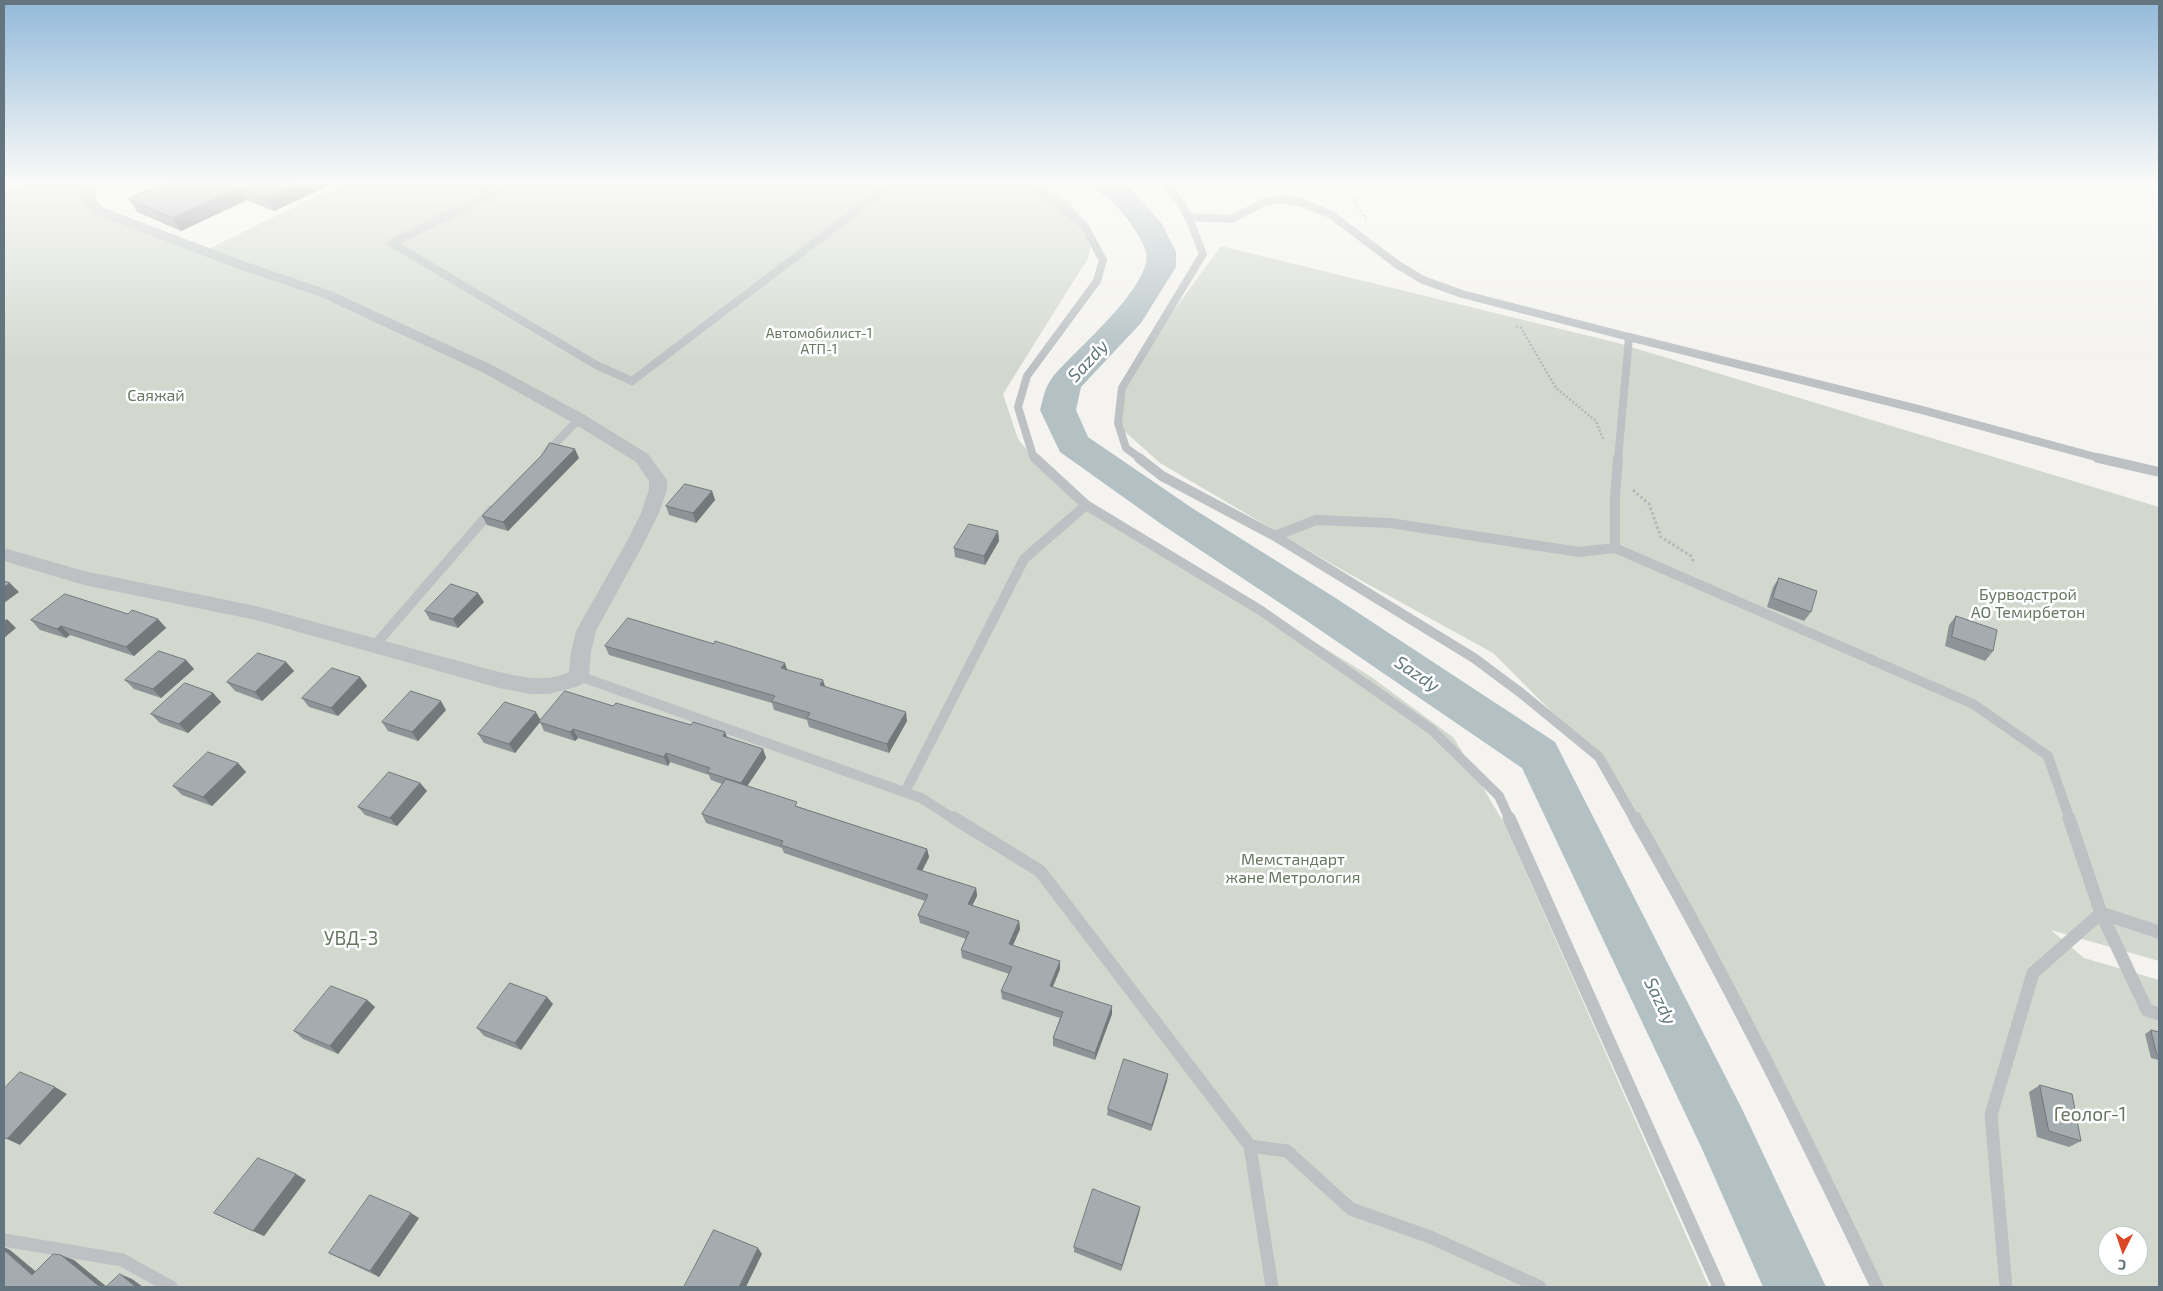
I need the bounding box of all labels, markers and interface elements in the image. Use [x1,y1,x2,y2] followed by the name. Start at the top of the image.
[766,325,872,358] park label: Автомобилист-1 АТП-1
[1063,336,1113,386] water label: Sazdy
[127,386,185,406] park label: Саяжай
[1971,585,2085,623] park label: Бурводстрой АО Темирбетон
[1390,651,1444,697] water label: Sazdy
[1226,850,1360,888] park label: Мемстандарт және Метрология
[324,928,378,950] park label: УВД-3
[1639,974,1681,1028] water label: Sazdy
[2054,1104,2126,1126] park label: Геолог-1
[2098,1226,2148,1276] north arrow
[2117,1257,2127,1274] text: С

